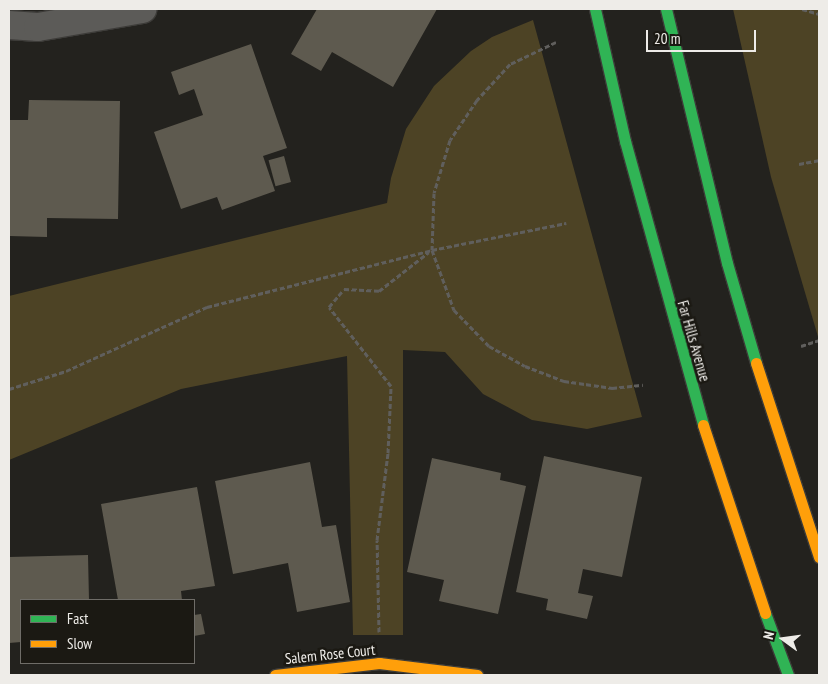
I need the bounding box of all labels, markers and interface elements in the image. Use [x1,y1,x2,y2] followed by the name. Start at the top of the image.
[648,20,758,52] scale bar
[654,29,680,48] text: 20 m
[674,298,714,384] street label: Far Hills Avenue
[20,599,195,664] legend
[67,609,88,628] text: Fast
[758,614,808,664] north arrow
[759,630,778,641] text: N
[67,634,92,653] text: Slow
[284,640,376,668] street label: Salem Rose Court

